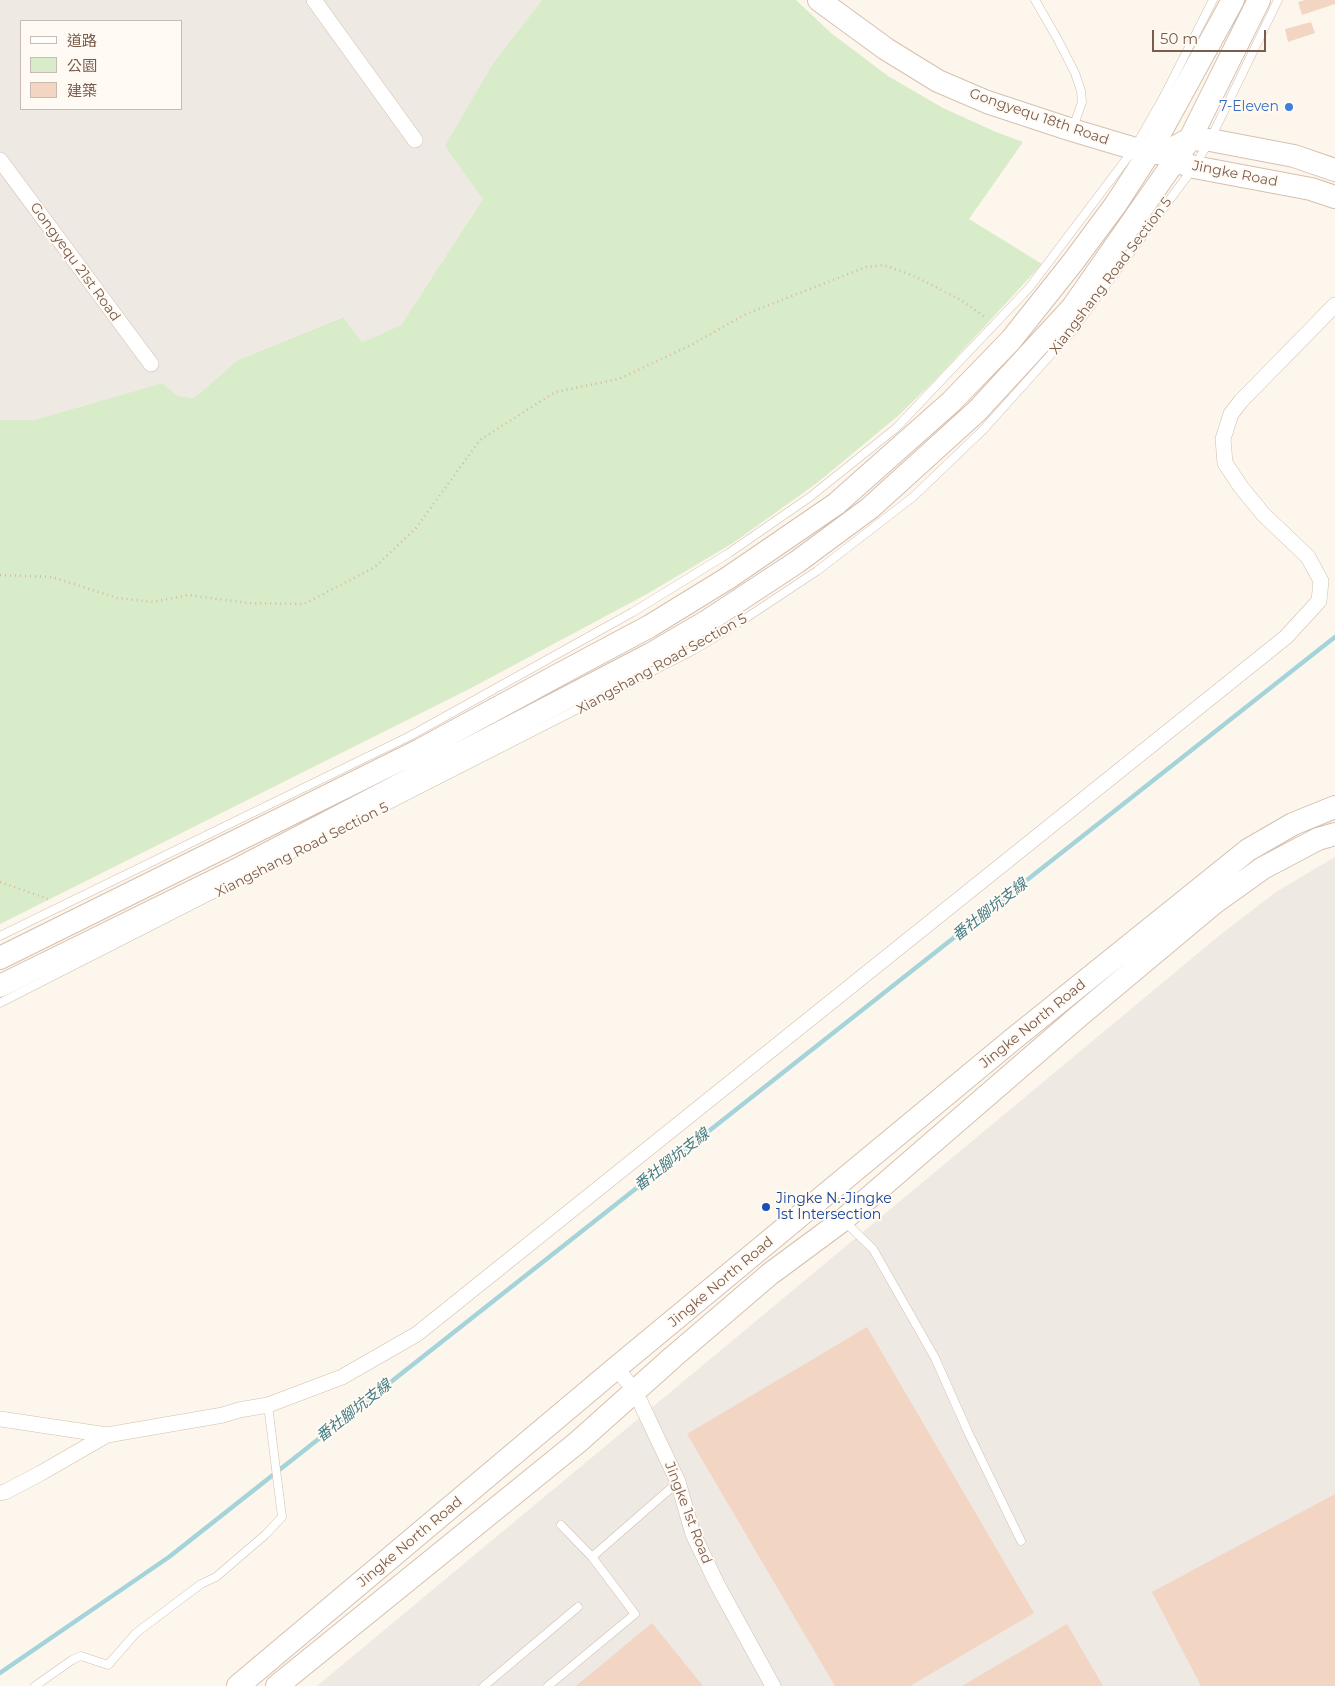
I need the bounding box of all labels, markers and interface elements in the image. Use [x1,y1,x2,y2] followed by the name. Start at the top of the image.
[20,20,182,110] legend
[1155,20,1269,52] scale bar
[1160,29,1198,48] text: 50 m
[67,31,97,50] text: 道路
[67,56,97,75] text: 公園
[67,81,97,100] text: 建築
[967,85,1111,149] street label: Gongyequ 18th Road
[1219,99,1279,115] place label: 7-Eleven
[1283,101,1295,113] marker: 7-Eleven
[1191,157,1279,191] street label: Jingke Road
[1046,194,1176,358] street label: Xiangshang Road Section 5
[26,199,124,325] street label: Gongyequ 21st Road
[574,610,750,718] street label: Xiangshang Road Section 5
[213,799,391,901] street label: Xiangshang Road Section 5
[949,875,1031,945] water label: 番社腳坑支線
[977,976,1089,1072] street label: Jingke North Road
[631,1125,713,1195] water label: 番社腳坑支線
[776,1191,892,1224] place label: Jingke N.-Jingke 1st Intersection
[760,1201,772,1213] marker: Jingke N.-Jingke 1st Intersection
[665,1233,777,1331] street label: Jingke North Road
[313,1376,395,1446] water label: 番社腳坑支線
[661,1460,715,1566] street label: Jingke 1st Road
[354,1493,466,1591] street label: Jingke North Road

